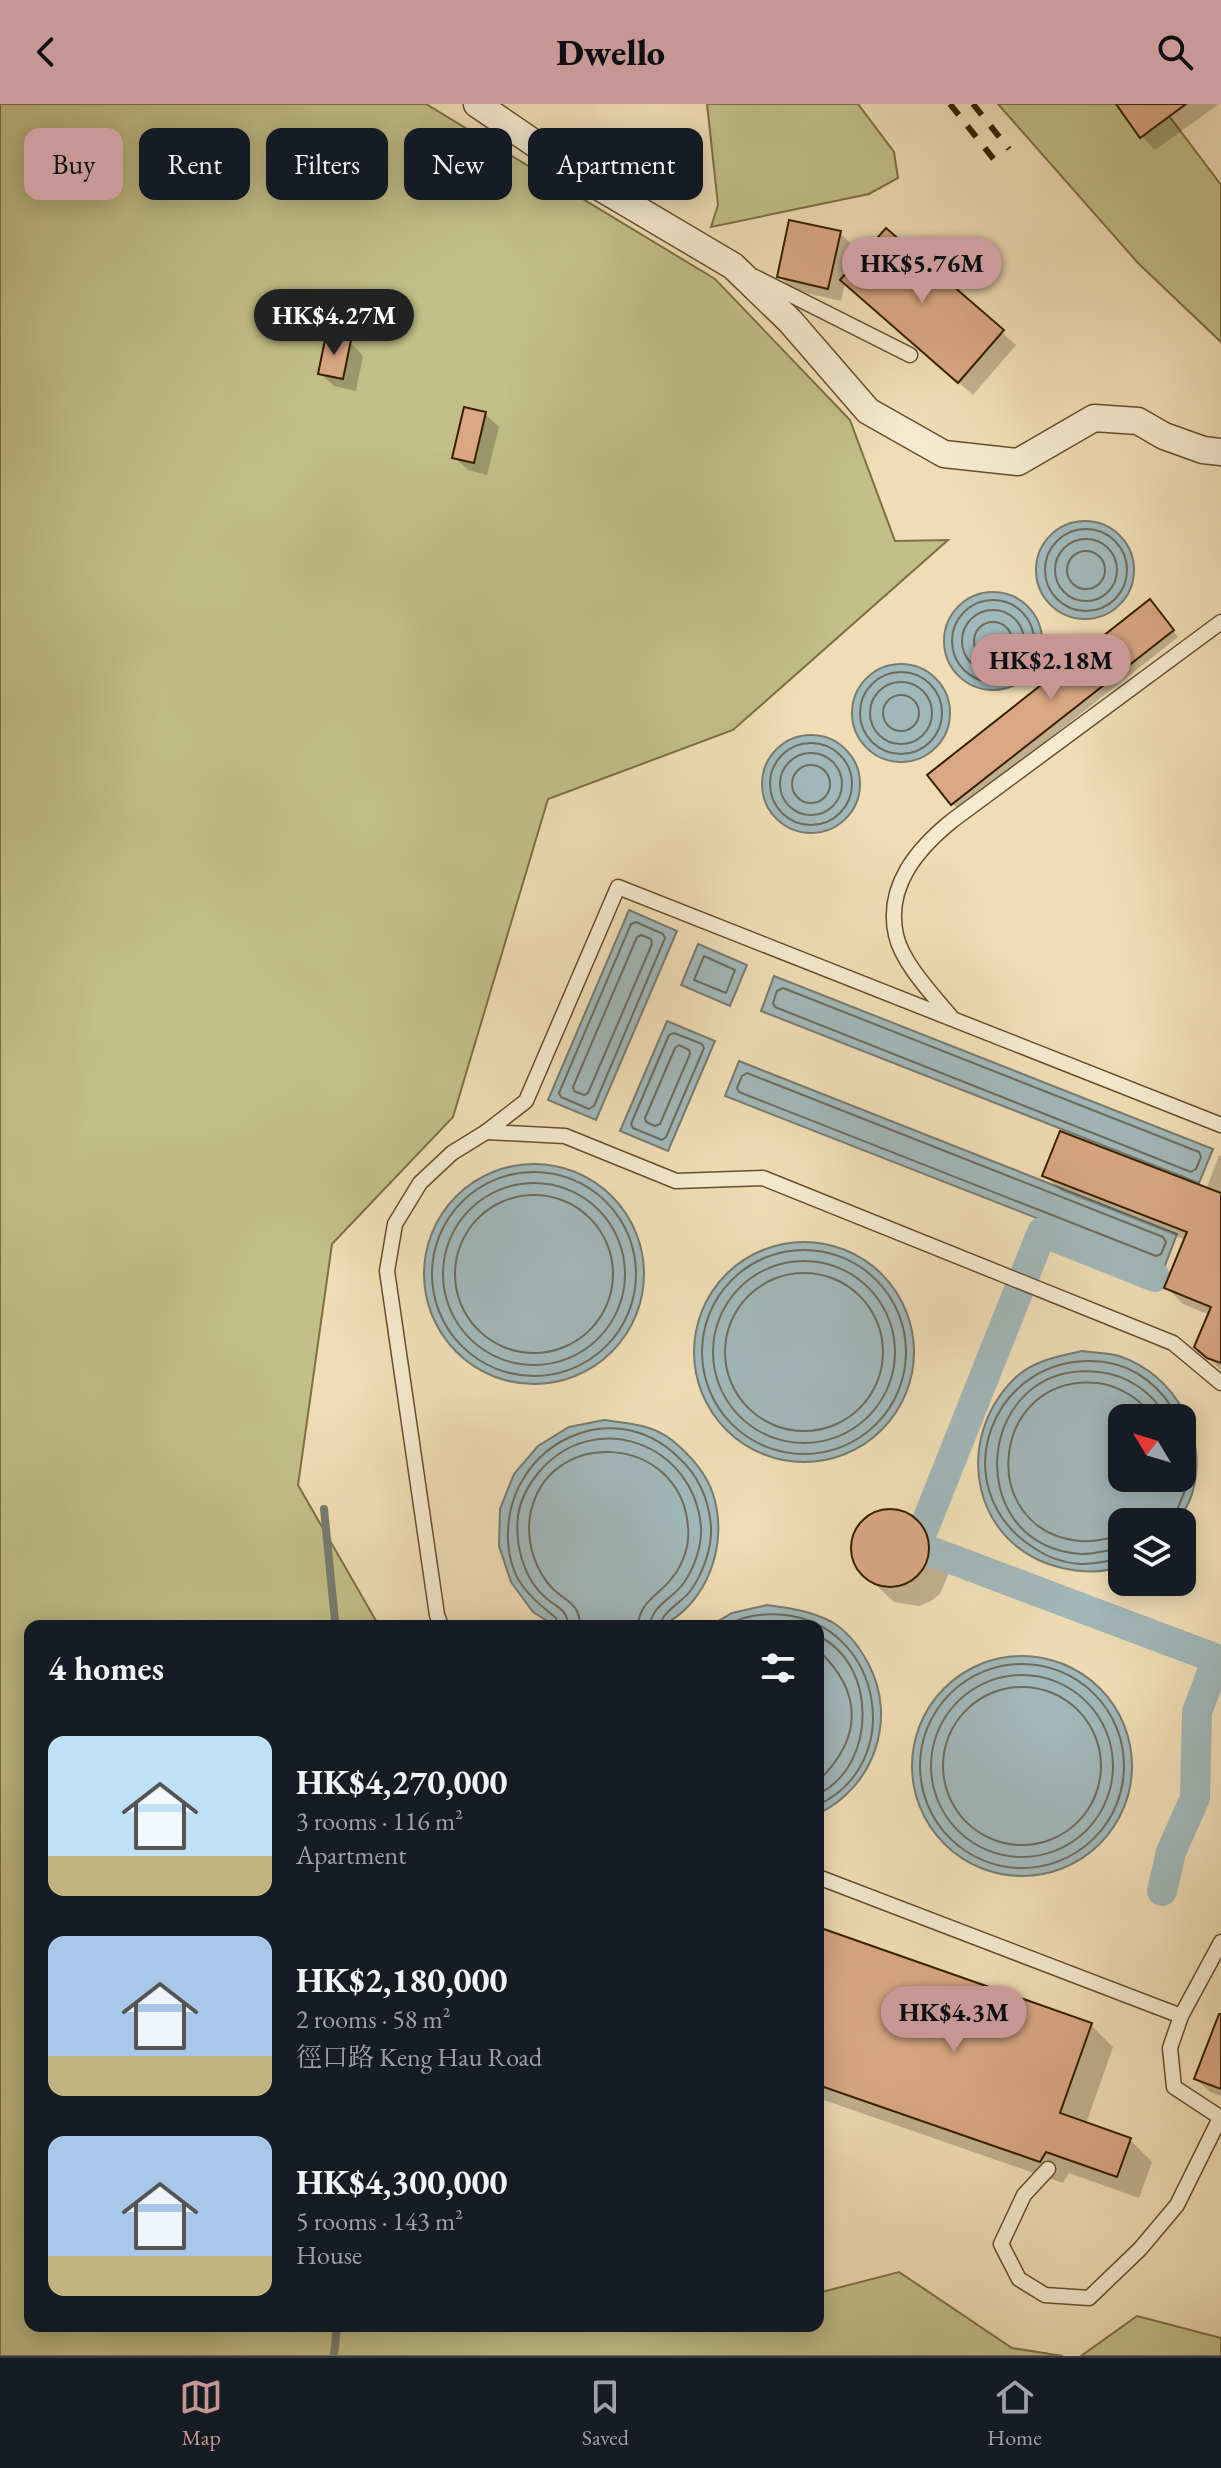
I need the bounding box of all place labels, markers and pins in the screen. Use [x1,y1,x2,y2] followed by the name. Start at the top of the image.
[839,237,1005,305] pin: HK$5.76M
[251,289,417,357] pin: HK$4.27M
[968,634,1134,702] pin: HK$2.18M
[880,1986,1028,2054] pin: HK$4.3M

